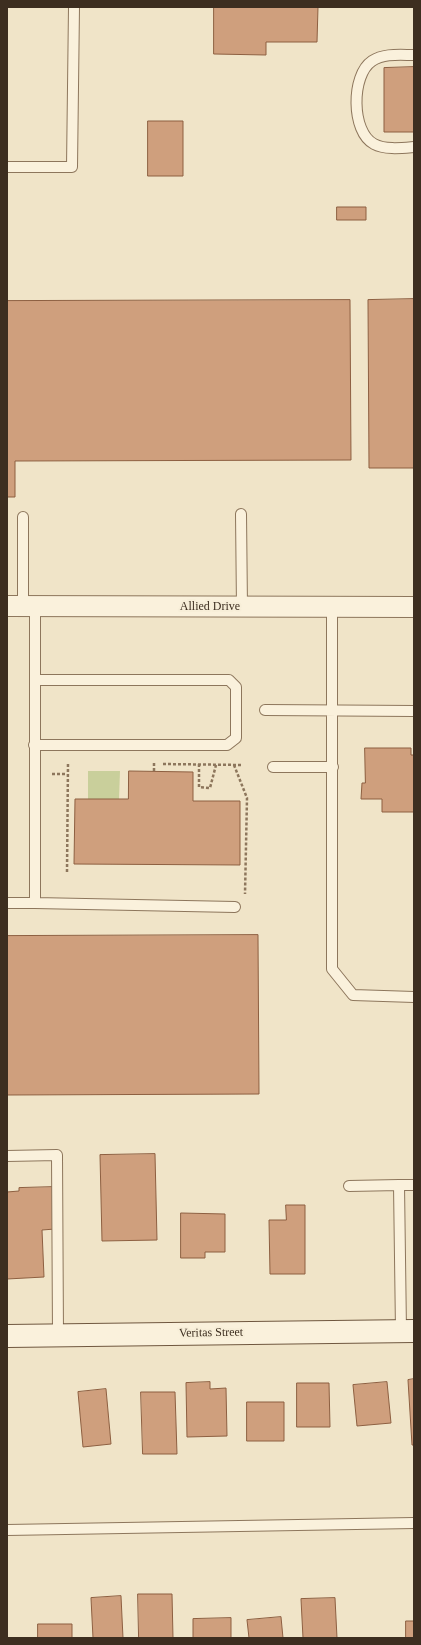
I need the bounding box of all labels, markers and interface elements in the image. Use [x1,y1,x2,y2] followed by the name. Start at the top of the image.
[180,600,240,614] street label: Allied Drive
[179,1325,243,1341] street label: Veritas Street

